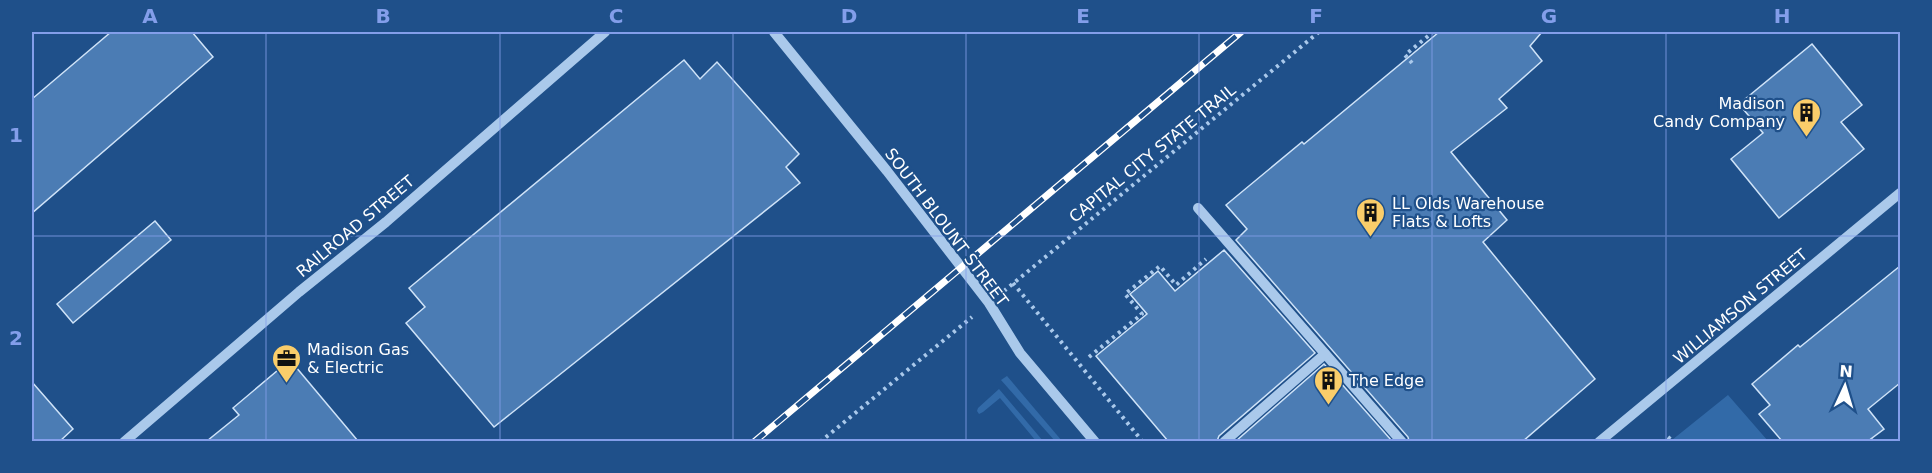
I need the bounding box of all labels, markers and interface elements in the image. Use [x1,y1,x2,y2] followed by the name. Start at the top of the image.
[142,4,158,28] text: A
[375,4,391,28] text: B
[609,4,623,28] text: C
[841,4,857,28] text: D
[1076,4,1090,28] text: E
[1309,4,1323,28] text: F
[1541,4,1557,28] text: G
[1774,4,1790,28] text: H
[1065,80,1239,226] street label: CAPITAL CITY STATE TRAIL
[1653,94,1785,131] place label: Madison Candy Company
[1790,96,1822,138] building icon: Madison Candy Company
[9,123,23,147] text: 1
[881,145,1012,310] street label: SOUTH BLOUNT STREET
[293,171,418,281] street label: RAILROAD STREET
[1392,194,1544,231] place label: LL Olds Warehouse Flats & Lofts
[1355,196,1387,238] building icon: LL Olds Warehouse Flats & Lofts
[1670,245,1811,368] street label: WILLIAMSON STREET
[9,326,23,350] text: 2
[307,340,409,377] place label: Madison Gas & Electric
[270,342,302,384] office icon: Madison Gas & Electric
[1815,356,1875,416] north arrow
[1839,362,1853,381] text: N
[1312,364,1344,406] building icon: The Edge
[1348,371,1424,390] place label: The Edge

